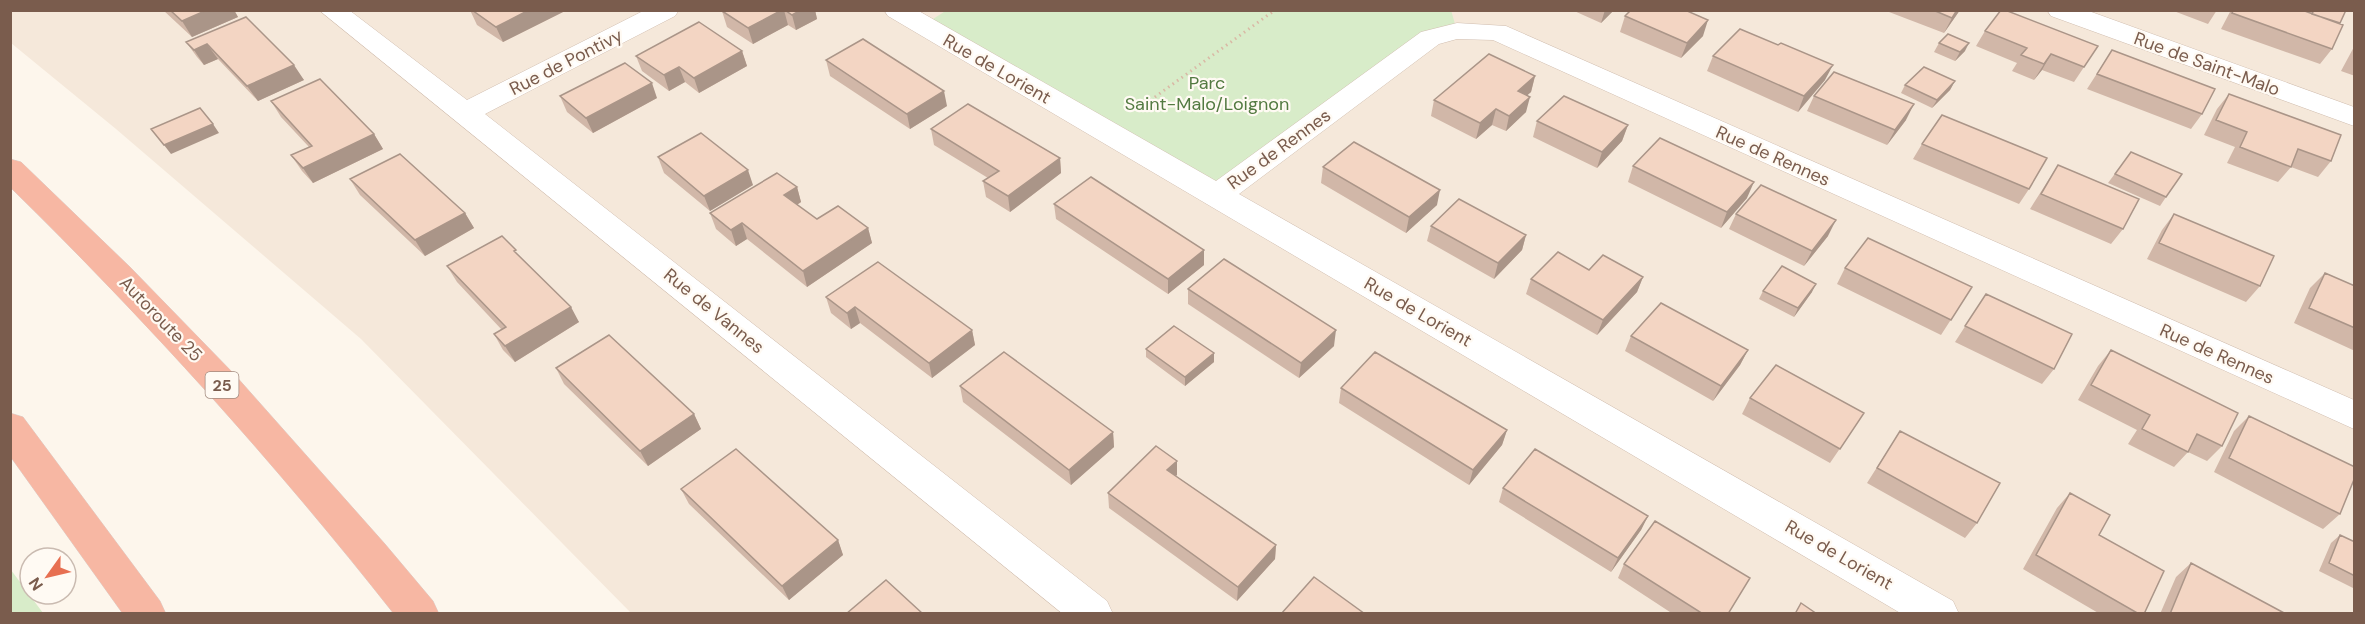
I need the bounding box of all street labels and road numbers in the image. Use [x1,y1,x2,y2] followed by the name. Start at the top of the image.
[505,23,627,101] street label: Rue de Pontivy
[2131,26,2283,102] street label: Rue de Saint-Malo
[939,28,1055,110] street label: Rue de Lorient
[1222,103,1336,195] street label: Rue de Rennes
[1712,120,1834,192] street label: Rue de Rennes
[659,263,769,359] street label: Rue de Vannes
[114,271,208,367] street label: Autoroute 25
[1360,271,1476,353] street label: Rue de Lorient
[2156,318,2278,390] street label: Rue de Rennes
[206,372,238,398] road number: 25
[1781,514,1897,596] street label: Rue de Lorient

